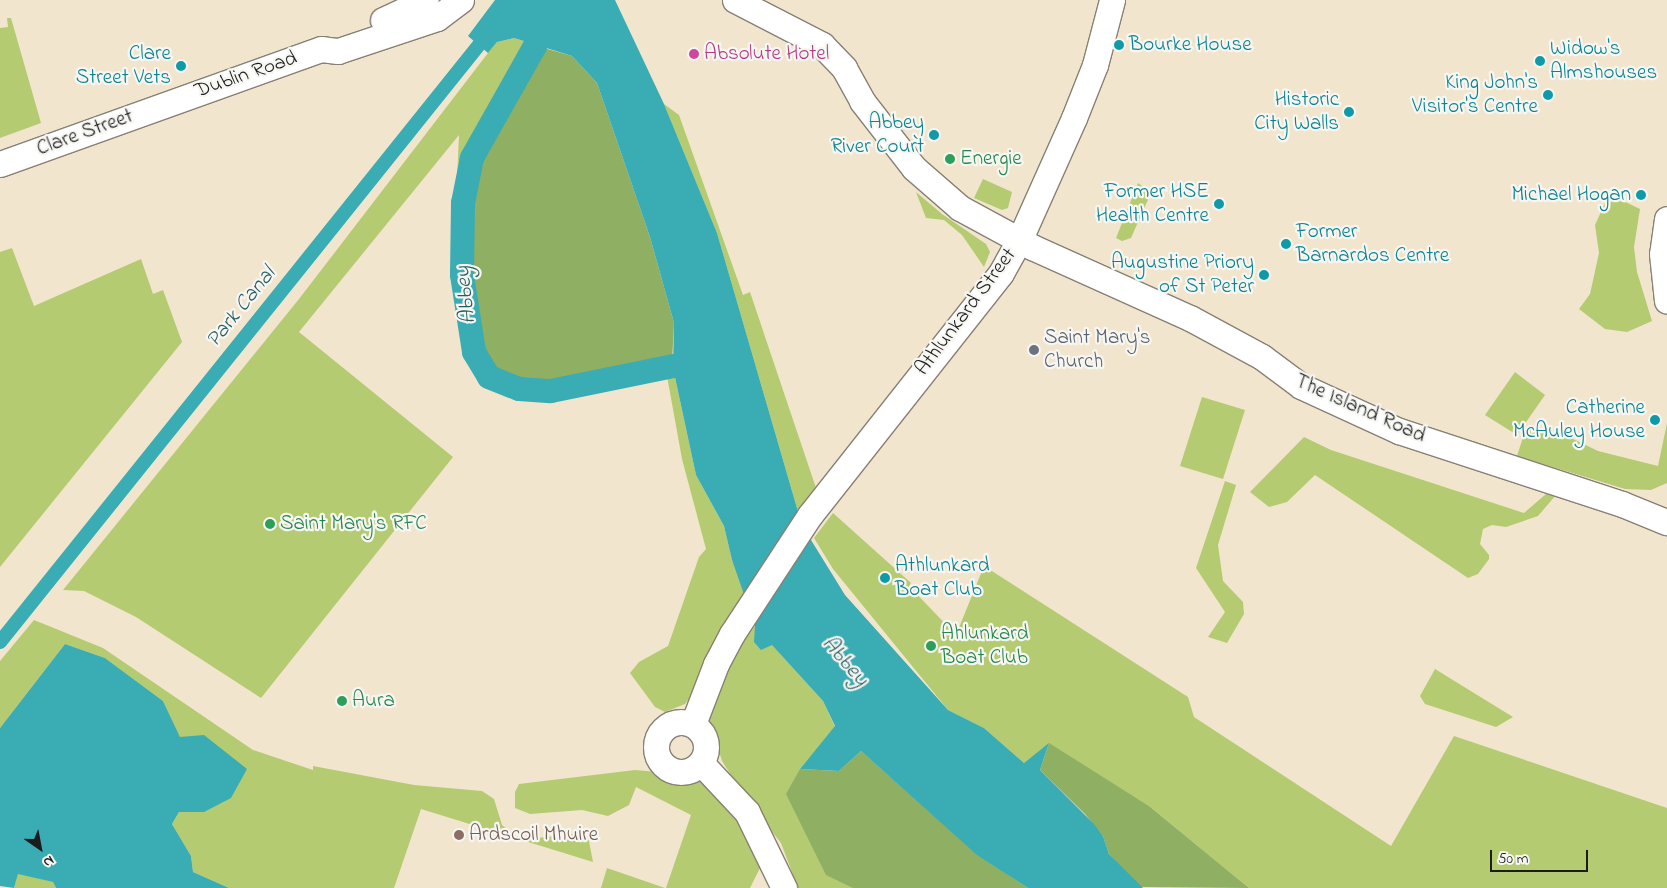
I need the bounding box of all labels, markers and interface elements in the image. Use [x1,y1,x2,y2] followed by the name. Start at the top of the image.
[1129,32,1252,58] place label: Bourke House
[1550,36,1657,86] place label: Widow's Almshouses
[1113,39,1125,51] marker: Bourke House
[76,41,171,91] place label: Clare Street Vets
[704,41,829,67] place label: Absolute Hotel
[192,46,300,104] street label: Dublin Road
[688,48,700,60] marker: Absolute Hotel
[1534,55,1546,67] marker: Widow's Almshouses
[175,60,187,72] marker: Clare Street Vets
[1412,70,1538,120] place label: King John's Visitor's Centre
[1254,87,1339,137] place label: Historic City Walls
[1542,89,1554,101] marker: King John's Visitor's Centre
[33,104,137,162] street label: Clare Street
[1343,106,1355,118] marker: Historic City Walls
[831,110,924,160] place label: Abbey River Court
[928,129,940,141] marker: Abbey River Court
[960,146,1022,172] place label: Energie
[944,153,956,165] marker: Energie
[1096,179,1209,229] place label: Former HSE Health Centre
[1511,182,1631,208] place label: Michael Hogan
[1635,189,1647,201] marker: Michael Hogan
[1213,198,1225,210] marker: Former HSE Health Centre
[1296,219,1449,269] place label: Former Barnardos Centre
[1280,238,1292,250] marker: Former Barnardos Centre
[910,243,1022,381] street label: Athlunkard Street
[1111,250,1254,300] place label: Augustine Priory of St Peter
[202,263,282,353] water label: Park Canal
[451,265,483,325] water label: Abbey
[1258,269,1270,281] marker: Augustine Priory of St Peter
[1044,325,1150,375] place label: Saint Mary's Church
[1028,344,1040,356] marker: Saint Mary's Church
[1291,369,1429,449] street label: The Island Road
[1513,395,1645,445] place label: Catherine McAuley House
[1649,414,1661,426] marker: Catherine McAuley House
[280,511,427,537] place label: Saint Mary's RFC
[264,518,276,530] marker: Saint Mary's RFC
[895,553,990,603] place label: Athlunkard Boat Club
[879,572,891,584] marker: Athlunkard Boat Club
[941,621,1029,671] place label: Ahlunkard Boat Club
[815,631,873,693] water label: Abbey
[925,640,937,652] marker: Ahlunkard Boat Club
[352,688,395,714] place label: Aura
[336,695,348,707] marker: Aura
[469,822,598,848] place label: Ardscoil Mhuire
[15,823,65,873] north arrow
[453,829,465,841] marker: Ardscoil Mhuire
[1492,840,1590,872] scale bar
[1498,848,1528,870] text: 50 m
[39,850,58,872] text: N

